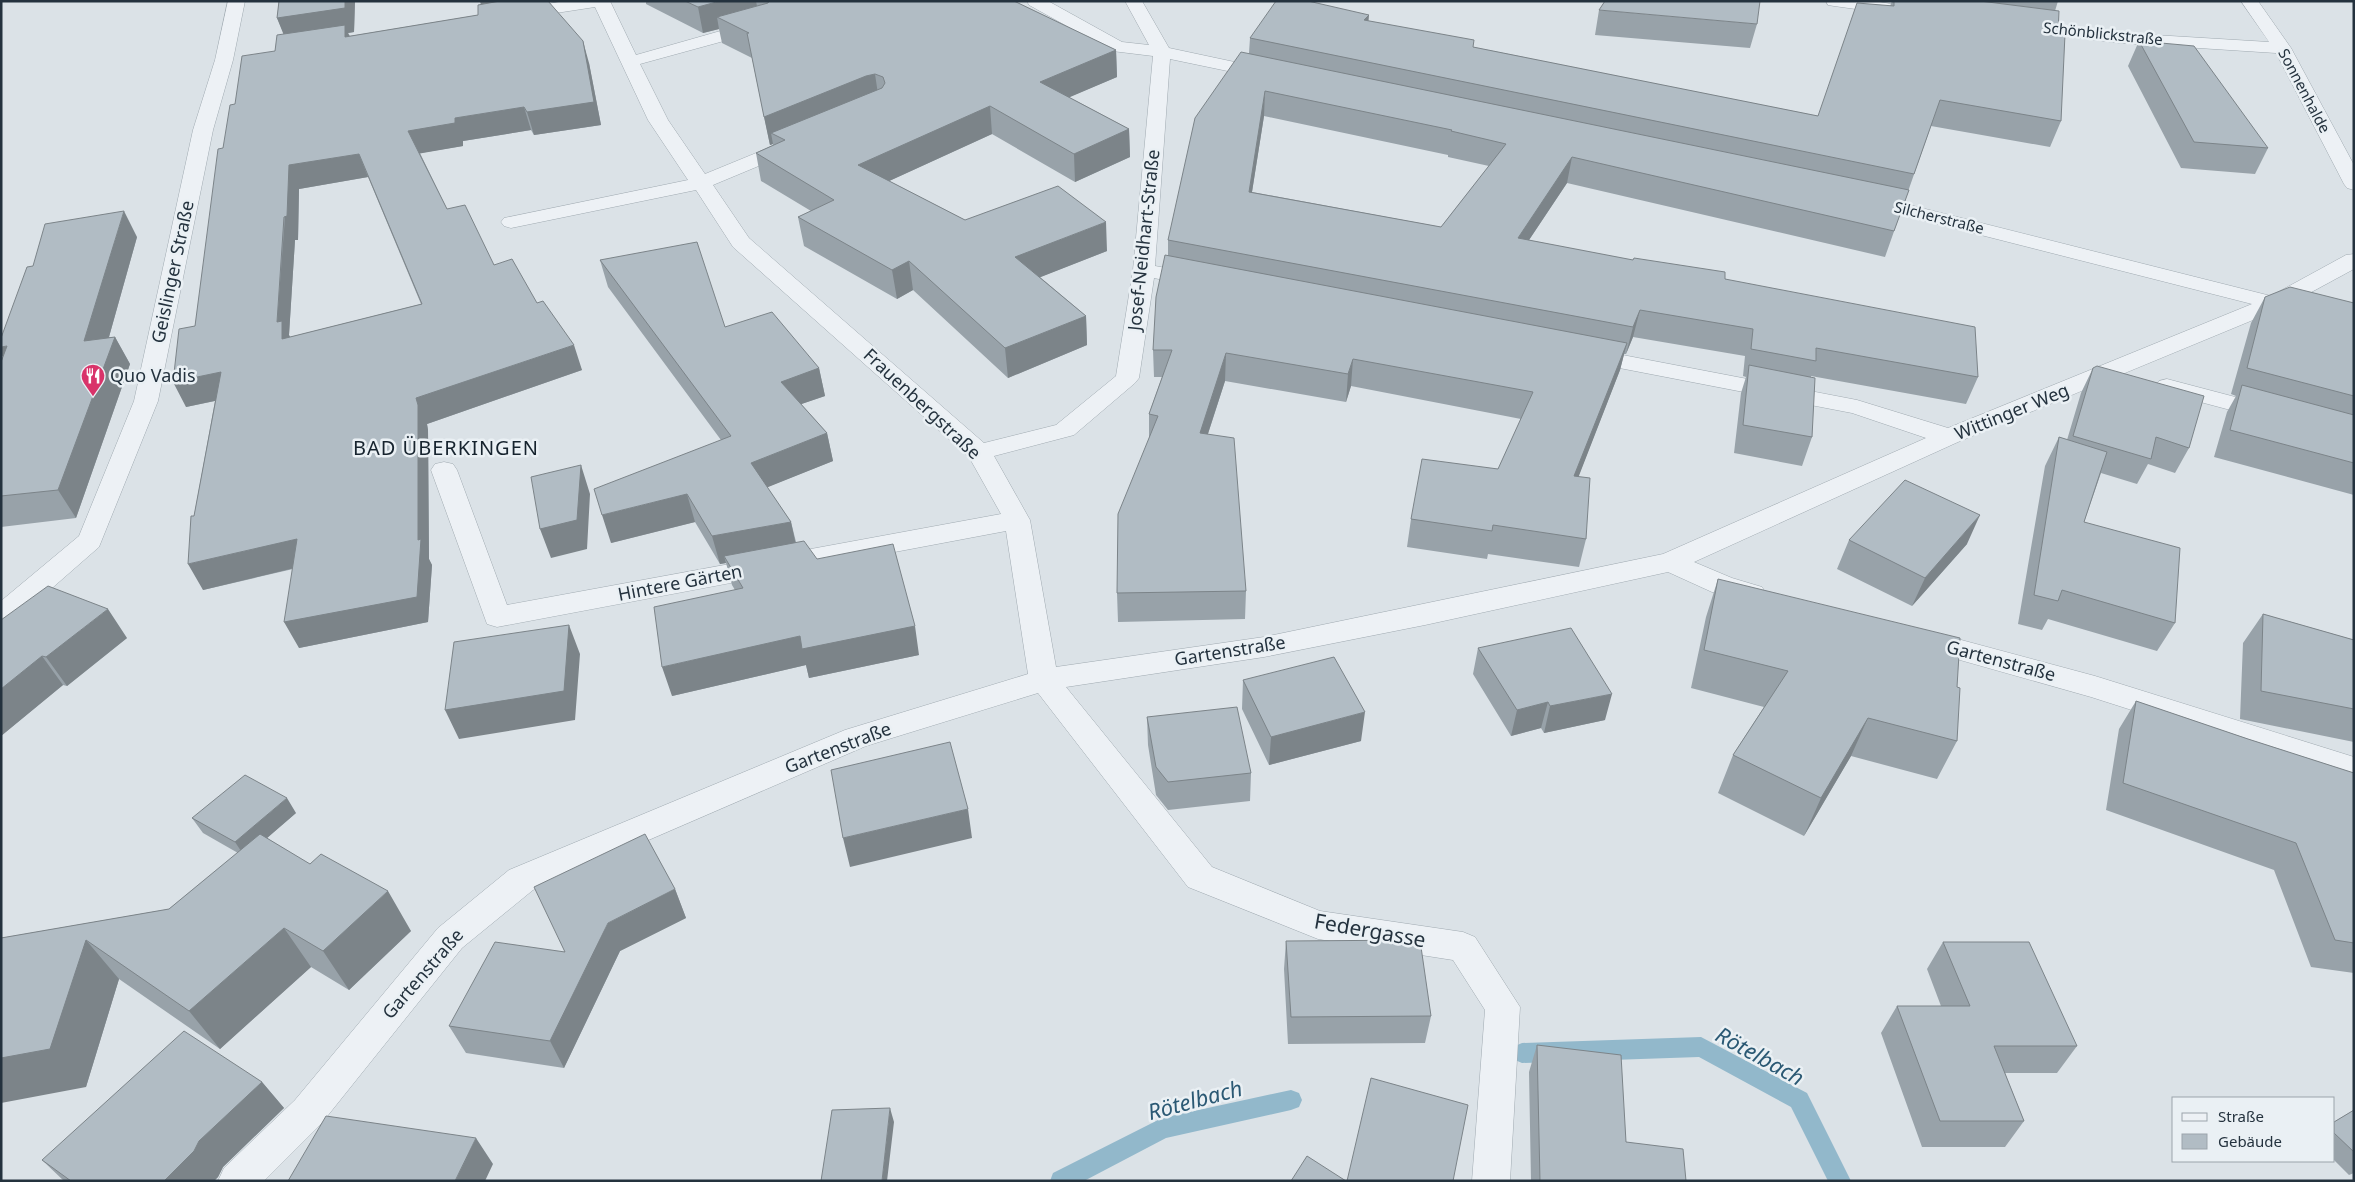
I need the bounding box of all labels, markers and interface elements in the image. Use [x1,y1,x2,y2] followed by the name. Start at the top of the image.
[2042,17,2164,49] street label: Schönblickstraße
[2274,45,2336,136] street label: Sonnenhalde
[1121,148,1164,334] street label: Josef-Neidhart-Straße
[1892,196,1986,238] street label: Silcherstraße
[145,198,199,345] street label: Geislinger Straße
[859,343,987,464] street label: Frauenbergstraße
[80,363,106,397] restaurant icon: Quo Vadis
[110,363,196,387] place label: Quo Vadis
[1951,377,2072,445] street label: Wittinger Weg
[353,434,539,461] district label: BAD ÜBERKINGEN
[616,558,744,606] street label: Hintere Gärten
[1173,629,1287,671] street label: Gartenstraße
[1944,634,2059,686] street label: Gartenstraße
[781,716,894,778] street label: Gartenstraße
[1312,906,1428,954] street label: Federgasse
[376,923,468,1024] street label: Gartenstraße
[1711,1019,1810,1092] water label: Rötelbach
[1144,1072,1245,1126] water label: Rötelbach
[2172,1097,2335,1162] legend
[2218,1106,2264,1126] text: Straße
[2218,1131,2282,1151] text: Gebäude

